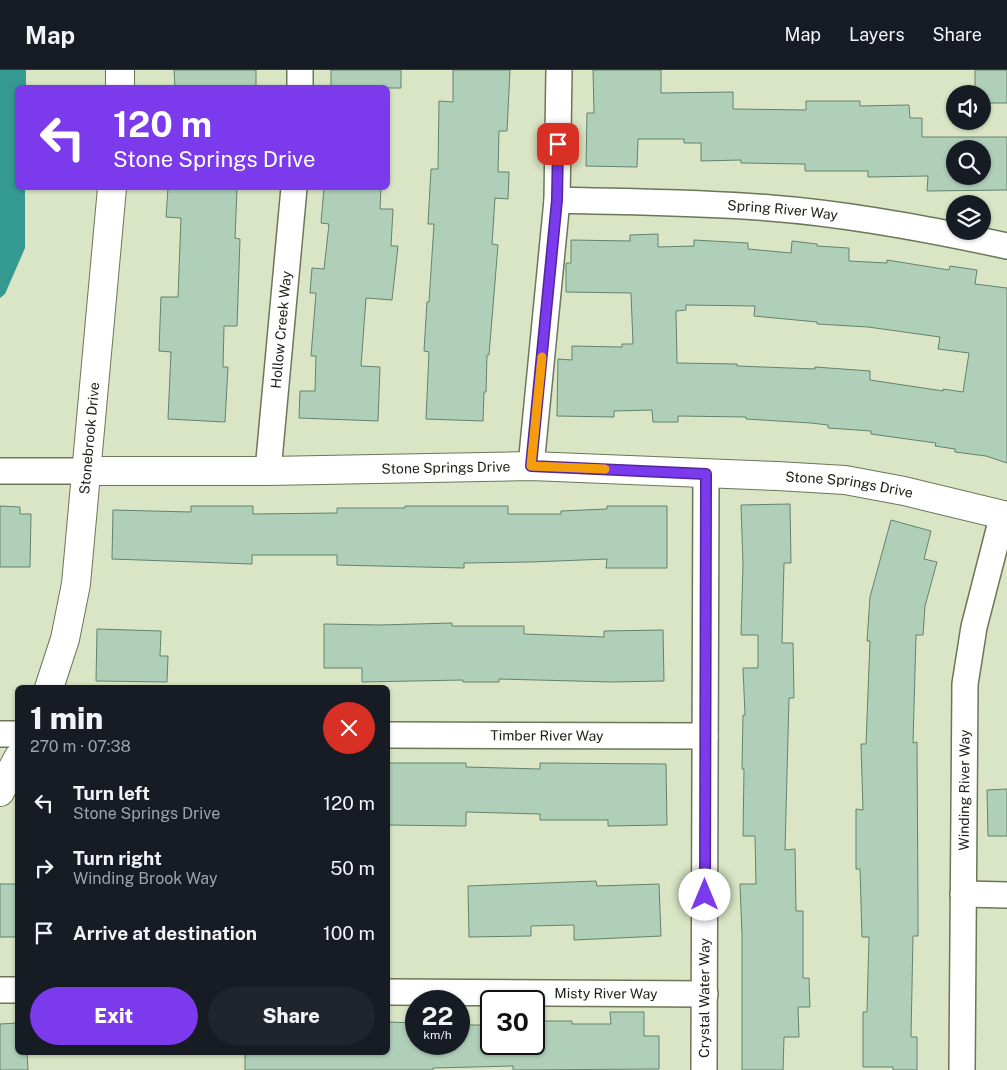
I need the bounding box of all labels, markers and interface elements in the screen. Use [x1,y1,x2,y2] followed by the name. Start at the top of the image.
[25,21,75,49] text: Map
[785,24,821,45] text: Map
[849,24,905,45] text: Layers
[933,24,982,45] text: Share
[946,85,991,240] map controls
[946,85,991,130] button: sound
[113,104,212,145] text: 120 m
[30,105,95,170] icon: left
[537,123,579,165] pin
[544,130,572,158] icon: arrive
[946,140,991,185] button: search
[113,146,315,172] text: Stone Springs Drive
[946,195,991,240] button: layers
[727,197,839,223] street label: Spring River Way
[268,269,294,389] street label: Hollow Creek Way
[76,381,102,495] street label: Stonebrook Drive
[381,458,511,477] street label: Stone Springs Drive
[785,469,915,501] street label: Stone Springs Drive
[30,700,103,736] text: 1 min
[323,702,375,754] button: close
[490,727,604,744] street label: Timber River Way
[956,729,973,851] street label: Winding River Way
[30,737,131,756] text: 270 m · 07:38
[73,782,150,804] text: Turn left
[30,789,58,817] icon: left
[323,792,375,814] text: 120 m
[73,804,220,823] text: Stone Springs Drive
[73,847,162,869] text: Turn right
[30,854,58,882] icon: right
[330,857,375,879] text: 50 m
[678,868,730,920] position arrow
[73,869,218,888] text: Winding Brook Way
[30,919,58,947] icon: arrive
[73,922,257,944] text: Arrive at destination
[323,922,375,944] text: 100 m
[696,938,712,1058] street label: Crystal Water Way
[554,985,658,1002] street label: Misty River Way
[30,987,198,1045] button: Exit
[208,987,375,1045] button: Share
[480,990,545,1055] speed limit sign: 30
[422,1001,453,1031] text: 22
[423,1028,452,1042] text: km/h

